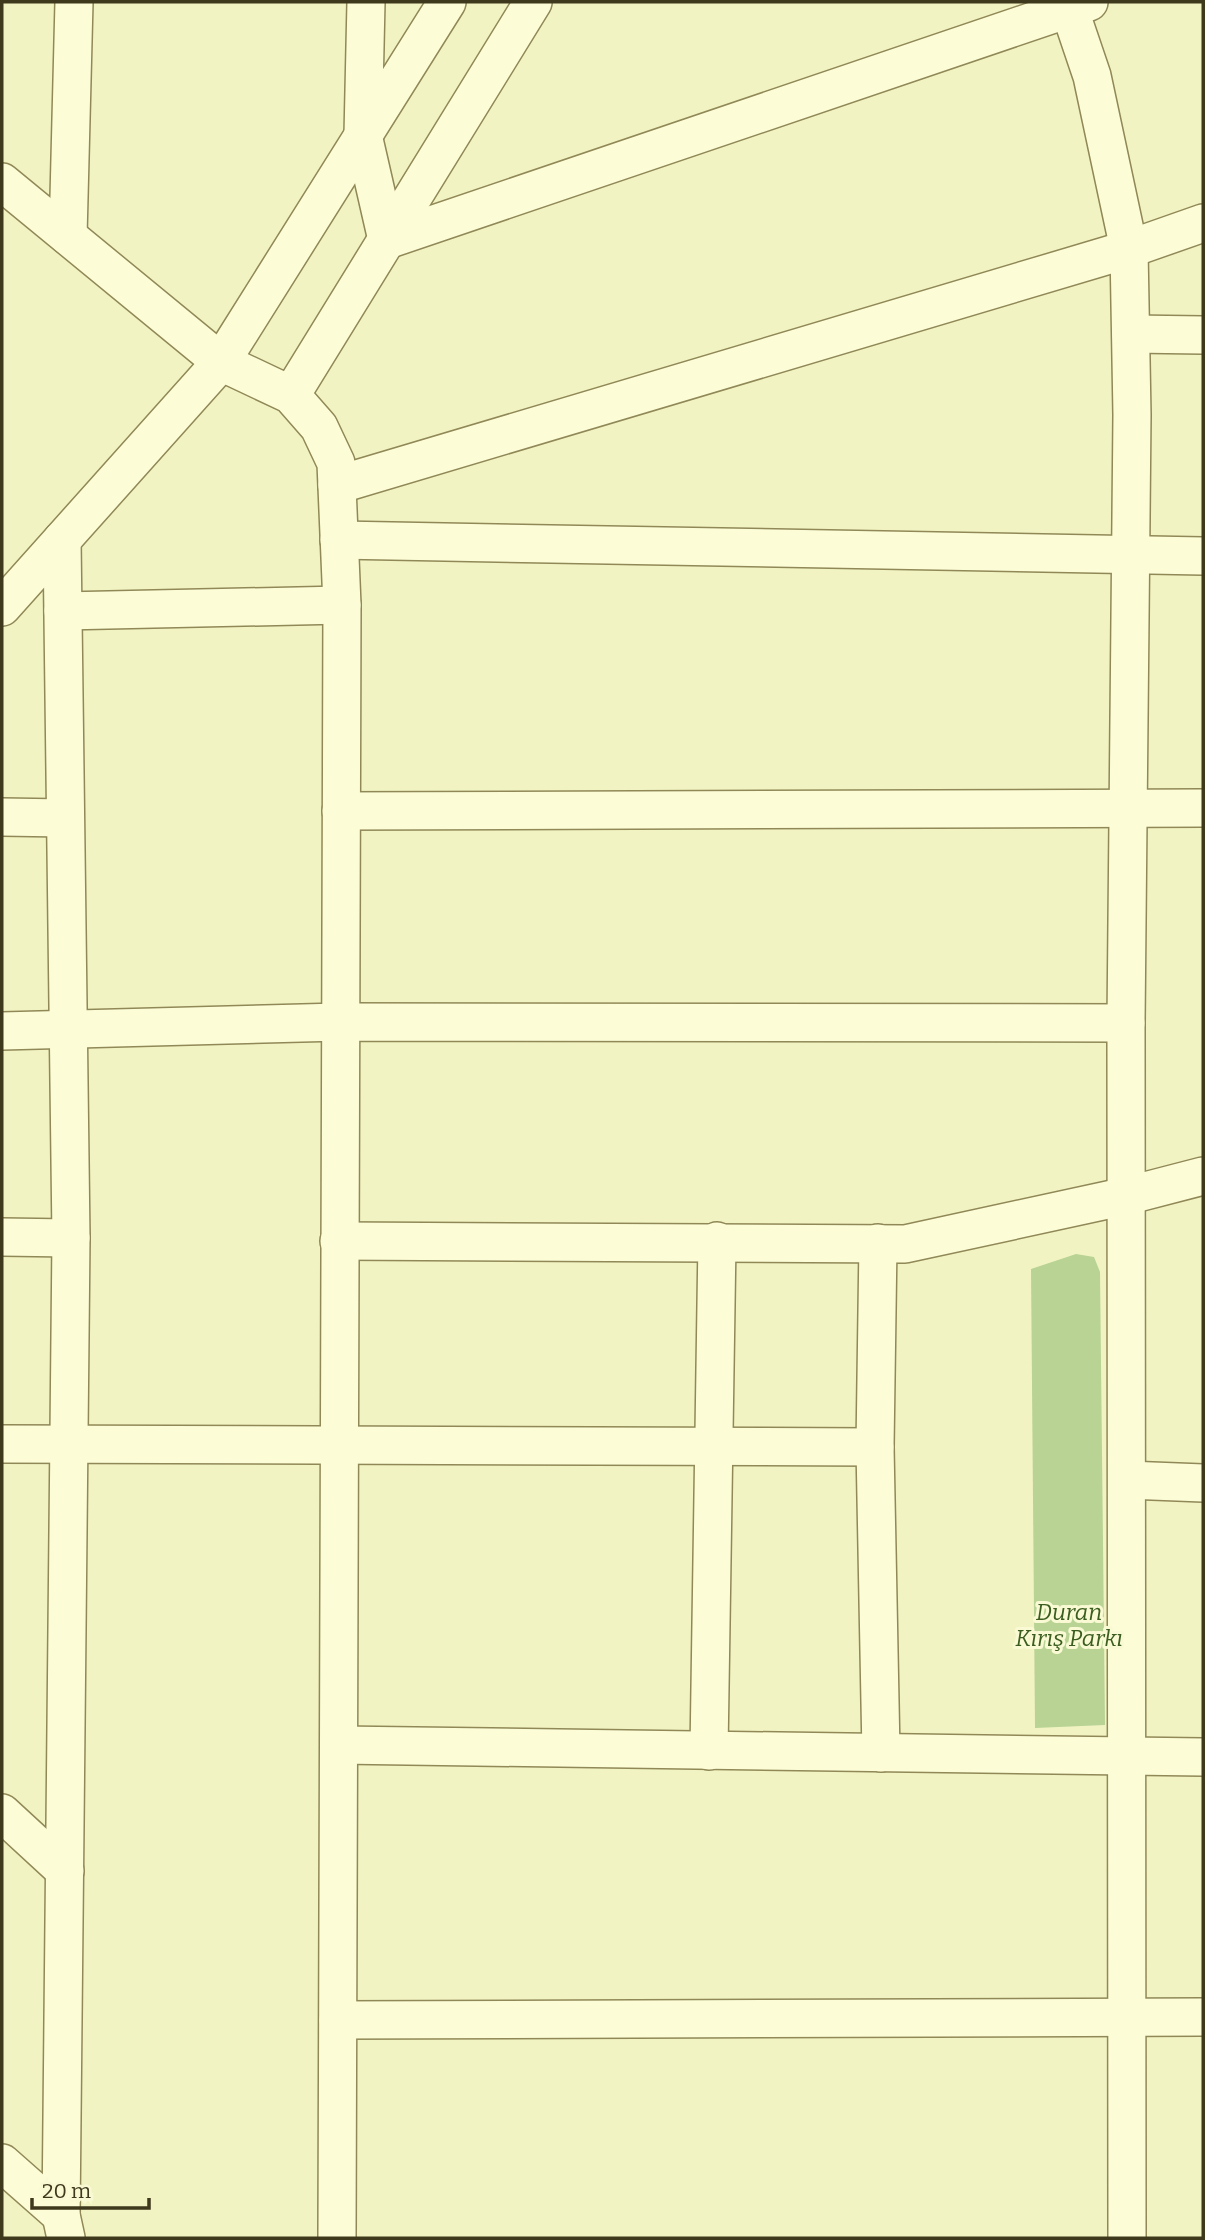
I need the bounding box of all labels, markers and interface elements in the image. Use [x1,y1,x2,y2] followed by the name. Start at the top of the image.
[1015,1598,1123,1652] park label: Duran Kırış Parkı
[32,2166,149,2210] scale bar
[42,2178,91,2204] text: 20 m

